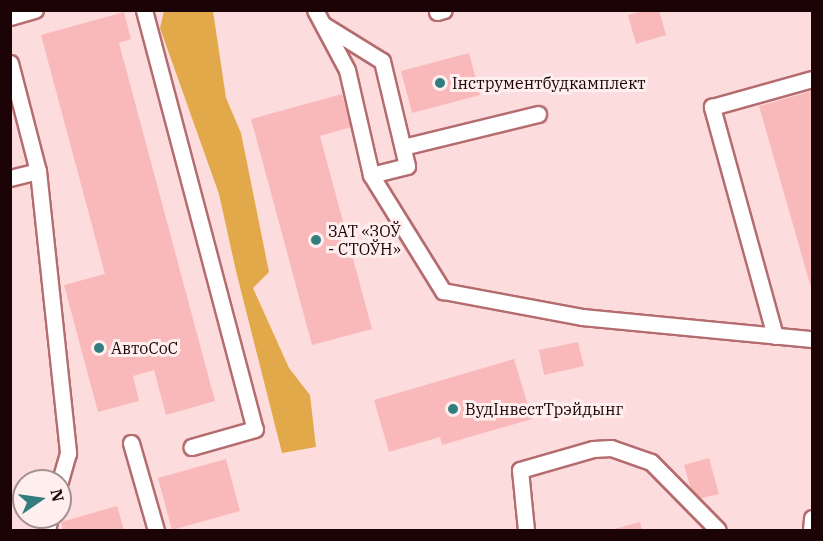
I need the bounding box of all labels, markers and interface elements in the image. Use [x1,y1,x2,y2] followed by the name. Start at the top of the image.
[452,73,646,93] place label: Інструментбудкамплект
[433,76,447,90] marker: Інструментбудкамплект
[328,221,401,259] place label: ЗАТ «ЗОЎ - СТОЎН»
[309,233,323,247] marker: ЗАТ «ЗОЎ - СТОЎН»
[111,338,178,358] place label: АвтоСоС
[92,341,106,355] marker: АвтоСоС
[465,399,623,419] place label: ВудІнвестТрэйдынг
[446,402,460,416] marker: ВудІнвестТрэйдынг
[12,469,72,529] north arrow
[46,487,69,504] text: N

